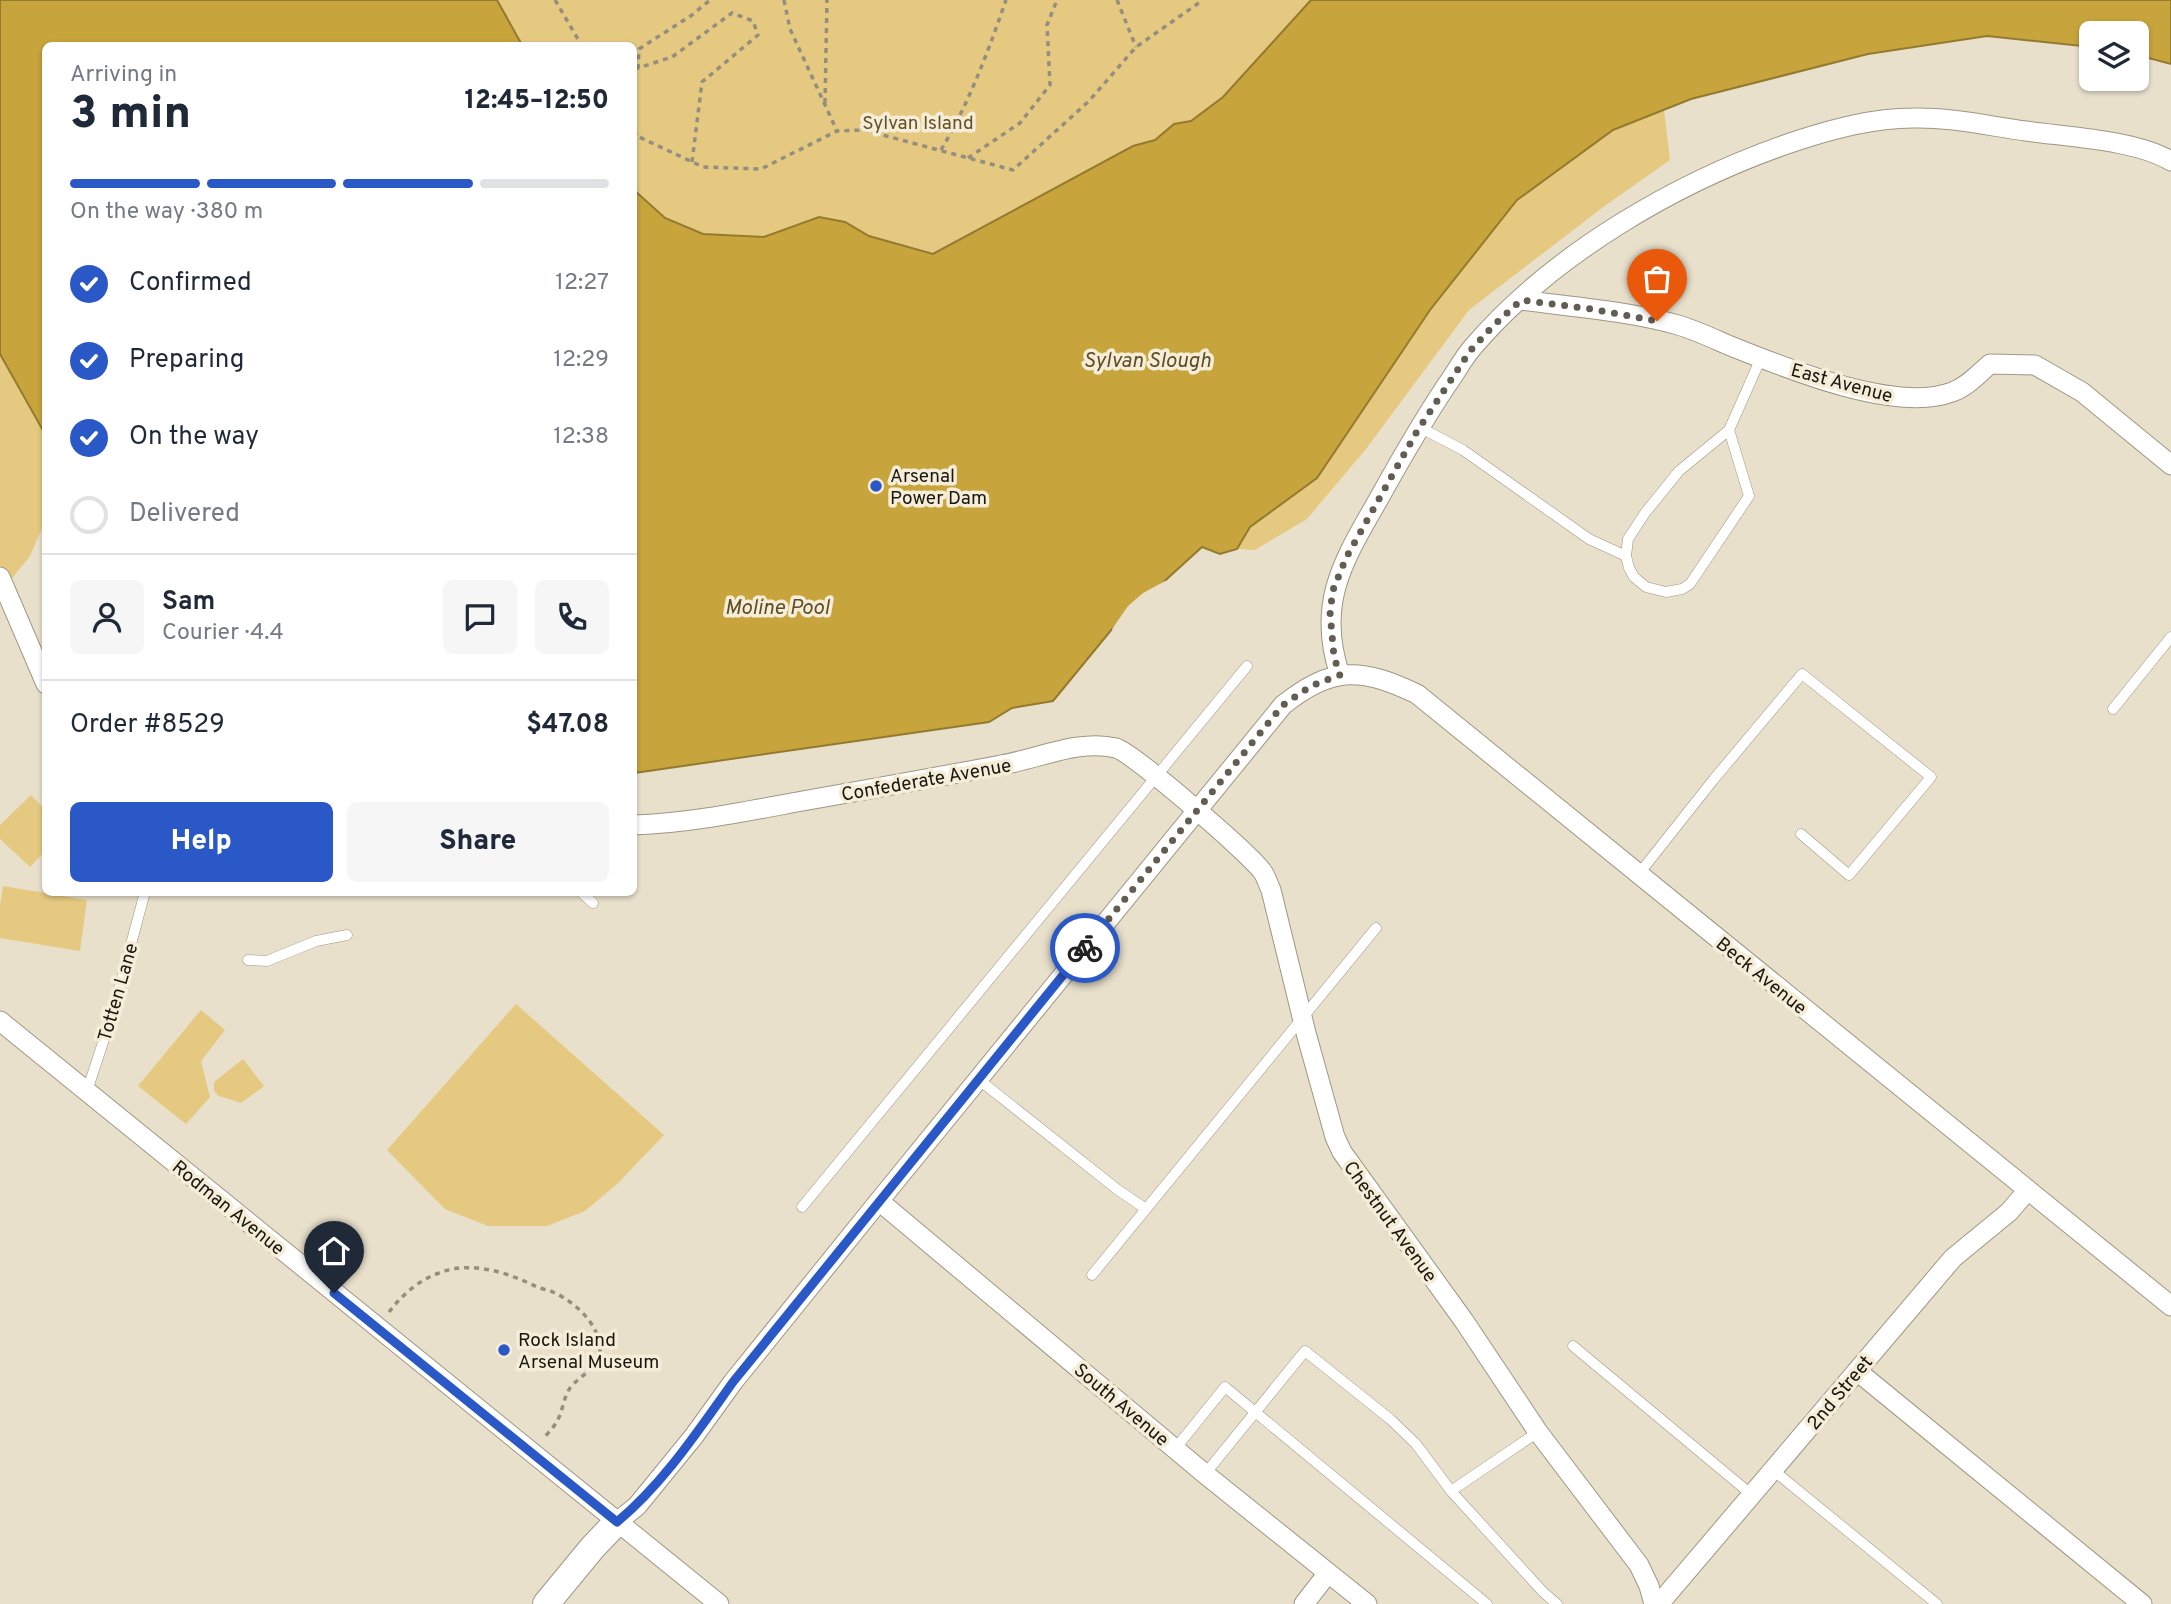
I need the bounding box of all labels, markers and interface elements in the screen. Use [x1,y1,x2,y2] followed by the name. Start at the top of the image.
[2079,21,2149,91] map controls
[2079,21,2149,91] button: layers
[70,61,177,90] text: Arriving in
[464,85,609,118] text: 12:45–12:50
[70,86,191,145] text: 3 min
[862,112,974,136] park label: Sylvan Island
[70,198,263,227] text: On the way · 380 m
[1627,249,1687,321] pin
[1638,260,1676,298] icon: bag
[70,265,108,303] icon: check
[129,267,252,300] text: Confirmed
[555,269,609,298] text: 12:27
[70,342,108,380] icon: check
[129,344,244,377] text: Preparing
[553,346,609,375] text: 12:29
[1083,348,1211,375] water label: Sylvan Slough
[1788,359,1895,409] street label: East Avenue
[70,419,108,457] icon: check
[129,421,259,454] text: On the way
[553,423,609,452] text: 12:38
[890,465,987,511] place label: Arsenal Power Dam
[868,478,884,494] marker: Arsenal Power Dam
[129,498,240,531] text: Delivered
[70,580,144,654] button: person
[443,580,517,654] button: chat
[535,580,609,654] button: phone
[162,586,215,619] text: Sam
[725,595,831,622] water label: Moline Pool
[162,619,284,648] text: Courier · 4.4
[70,709,225,742] text: Order #8529
[526,709,609,742] text: $47.08
[839,754,1013,808] street label: Confederate Avenue
[70,802,333,882] button: Help
[347,802,609,882] button: Share
[1050,913,1120,983] courier
[1066,929,1104,967] icon: bike
[1710,933,1811,1020] street label: Beck Avenue
[93,941,144,1045] street label: Totten Lane
[167,1156,289,1261] street label: Rodman Avenue
[1337,1157,1441,1288] street label: Chestnut Avenue
[304,1221,364,1293] pin
[315,1232,353,1270] icon: home
[518,1329,659,1375] place label: Rock Island Arsenal Museum
[496,1342,512,1358] marker: Rock Island Arsenal Museum
[1802,1351,1879,1435] street label: 2nd Street
[1068,1359,1173,1452] street label: South Avenue

